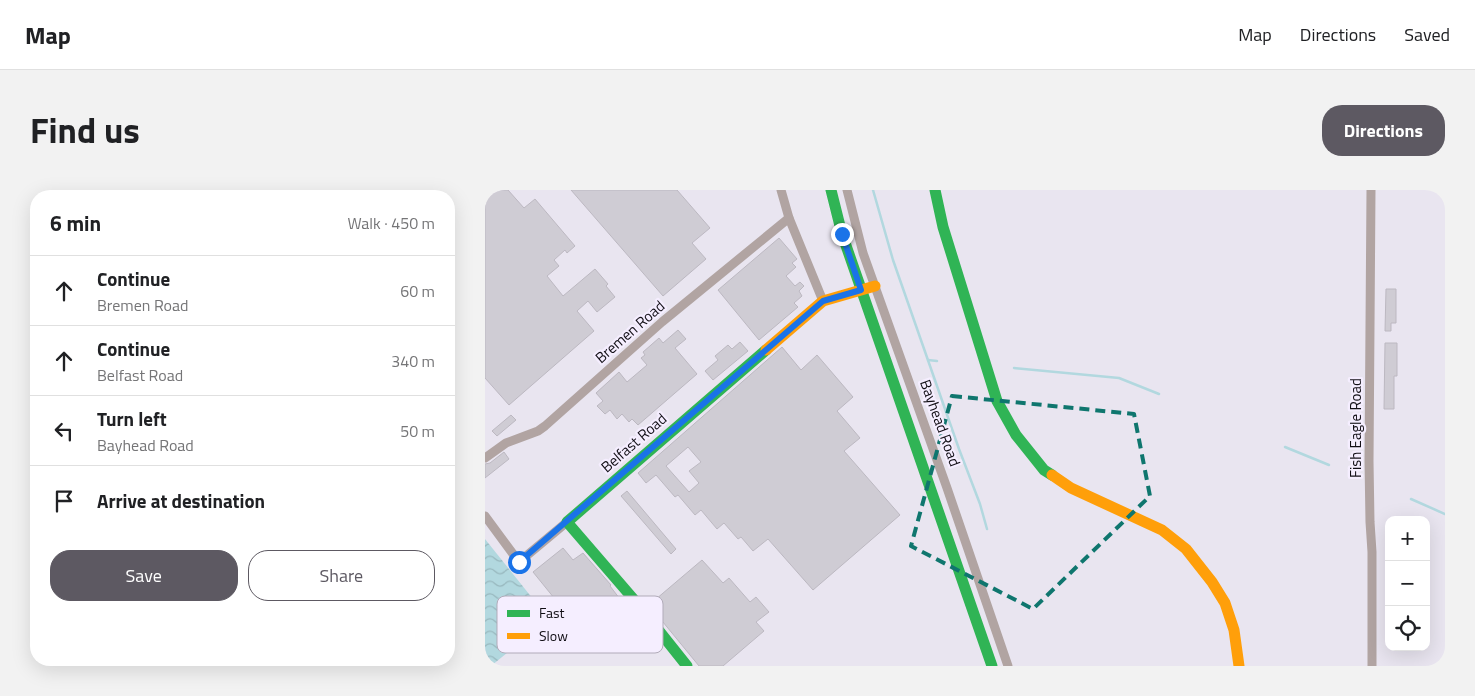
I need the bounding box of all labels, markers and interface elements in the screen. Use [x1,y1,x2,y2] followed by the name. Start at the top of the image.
[25,17,71,53] text: Map
[1238,21,1272,48] text: Map
[1300,21,1376,48] text: Directions
[1404,21,1450,48] text: Saved
[30,103,140,157] text: Find us
[1322,105,1445,156] button: Directions
[50,207,101,239] text: 6 min
[347,211,435,235] text: Walk · 450 m
[831,223,854,246] route end
[97,264,170,293] text: Continue
[50,277,78,305] icon: ahead
[400,279,435,303] text: 60 m
[97,293,189,317] text: Bremen Road
[590,295,670,368] street label: Bremen Road
[97,334,170,363] text: Continue
[50,347,78,375] icon: ahead
[391,349,435,373] text: 340 m
[97,363,183,387] text: Belfast Road
[914,376,967,469] street label: Bayhead Road
[1344,378,1367,478] street label: Fish Eagle Road
[97,404,167,433] text: Turn left
[596,407,672,478] street label: Belfast Road
[50,417,78,445] icon: left
[400,419,435,443] text: 50 m
[97,433,194,457] text: Bayhead Road
[97,486,265,515] text: Arrive at destination
[50,487,78,515] icon: arrive
[1385,516,1430,651] map controls
[1385,516,1430,561] button: +
[50,550,238,601] button: Save
[248,550,435,601] button: Share
[508,551,531,574] route start
[1385,561,1430,606] button: −
[497,596,663,653] legend
[539,602,564,623] text: Fast
[1385,606,1430,651] button: locate
[539,625,568,646] text: Slow

